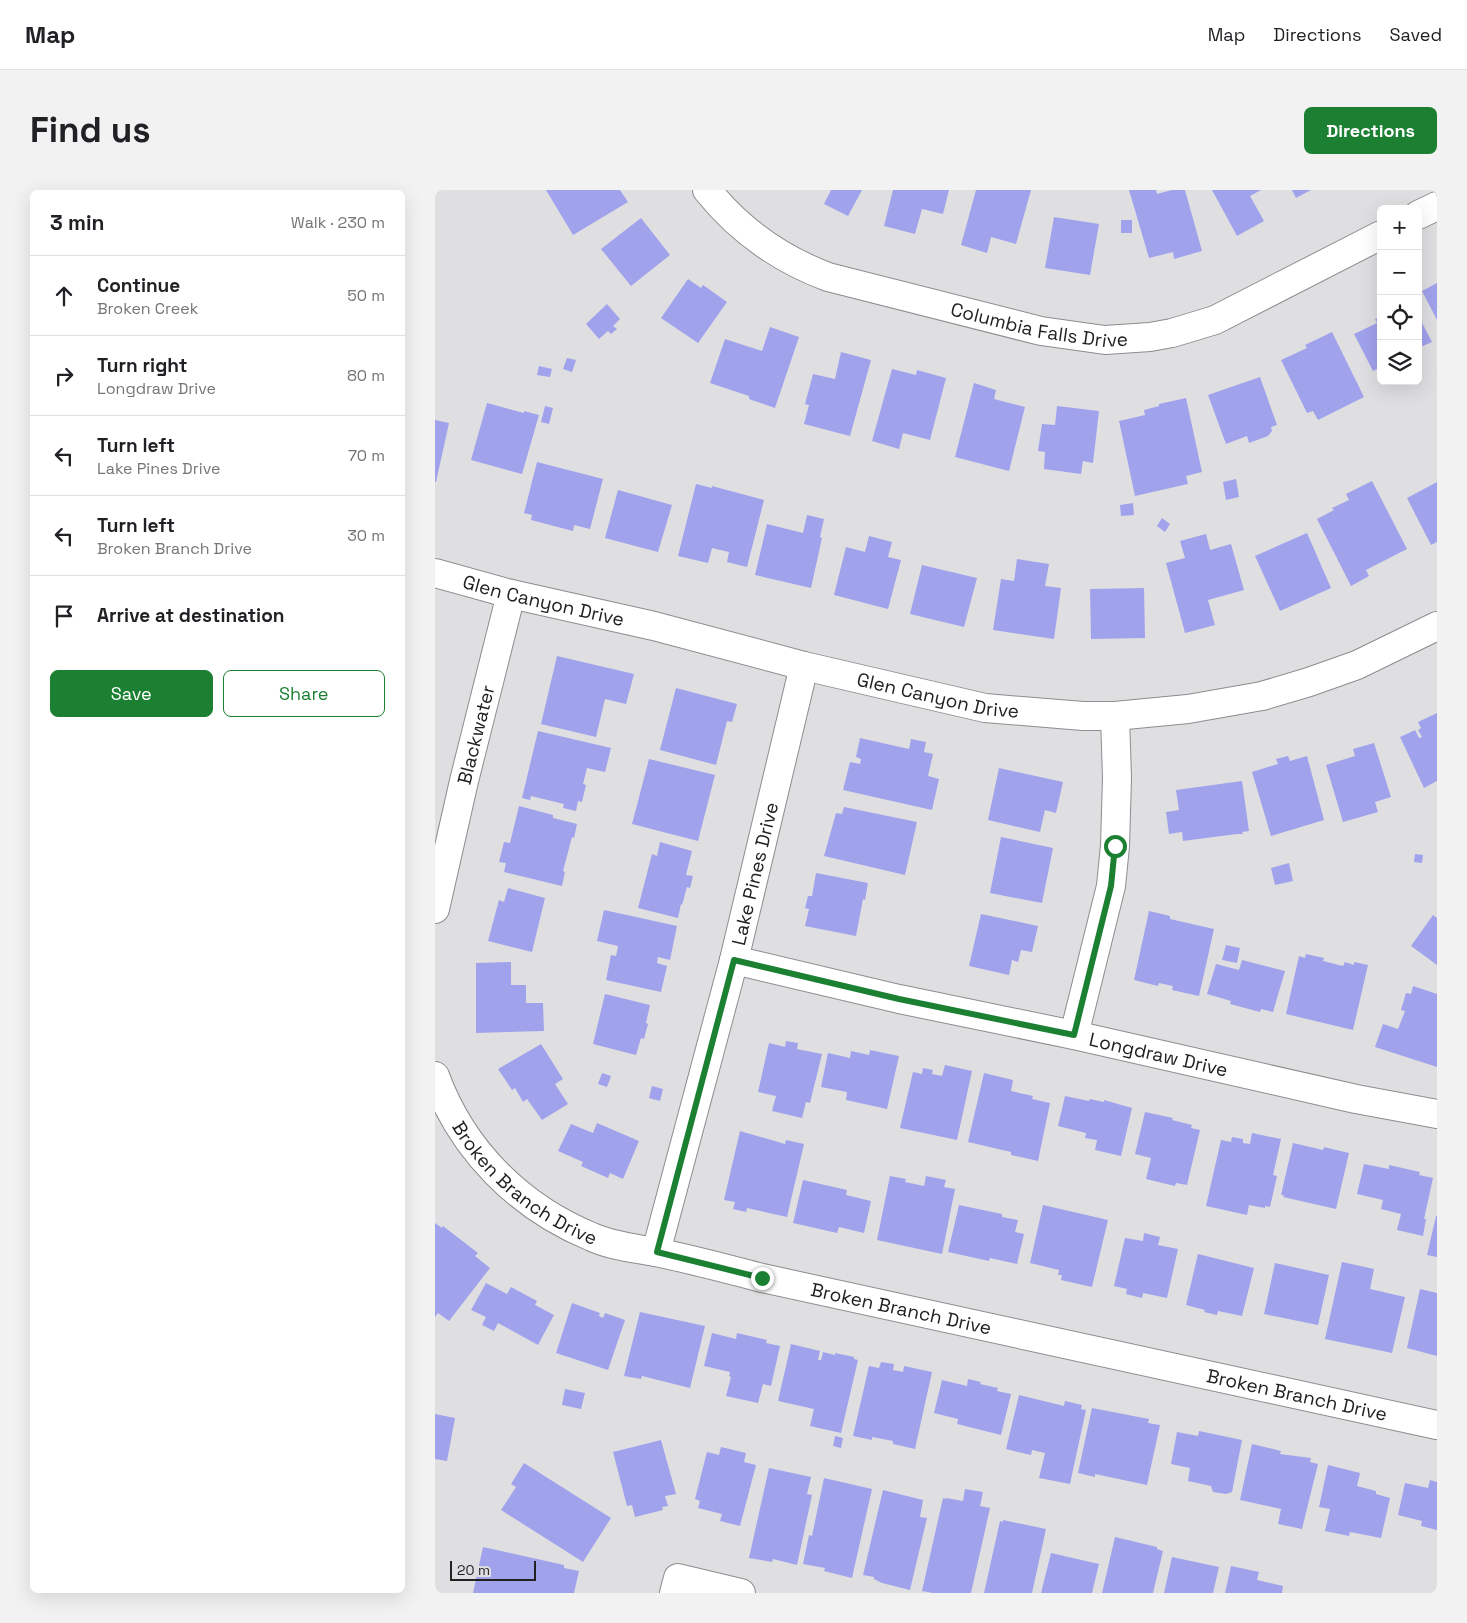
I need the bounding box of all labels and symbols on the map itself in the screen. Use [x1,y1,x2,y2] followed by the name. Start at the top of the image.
[948,296,1129,353] street label: Columbia Falls Drive
[460,569,627,631] street label: Glen Canyon Drive
[855,666,1020,723] street label: Glen Canyon Drive
[451,682,500,787] street label: Blackwater
[725,799,784,948] street label: Lake Pines Drive
[1104,835,1127,858] route start
[1087,1026,1230,1082] street label: Longdraw Drive
[447,1116,601,1250] street label: Broken Branch Drive
[751,1267,774,1290] route end
[809,1277,994,1340] street label: Broken Branch Drive
[1204,1363,1390,1426] street label: Broken Branch Drive
[450,1558,536,1581] scale bar

